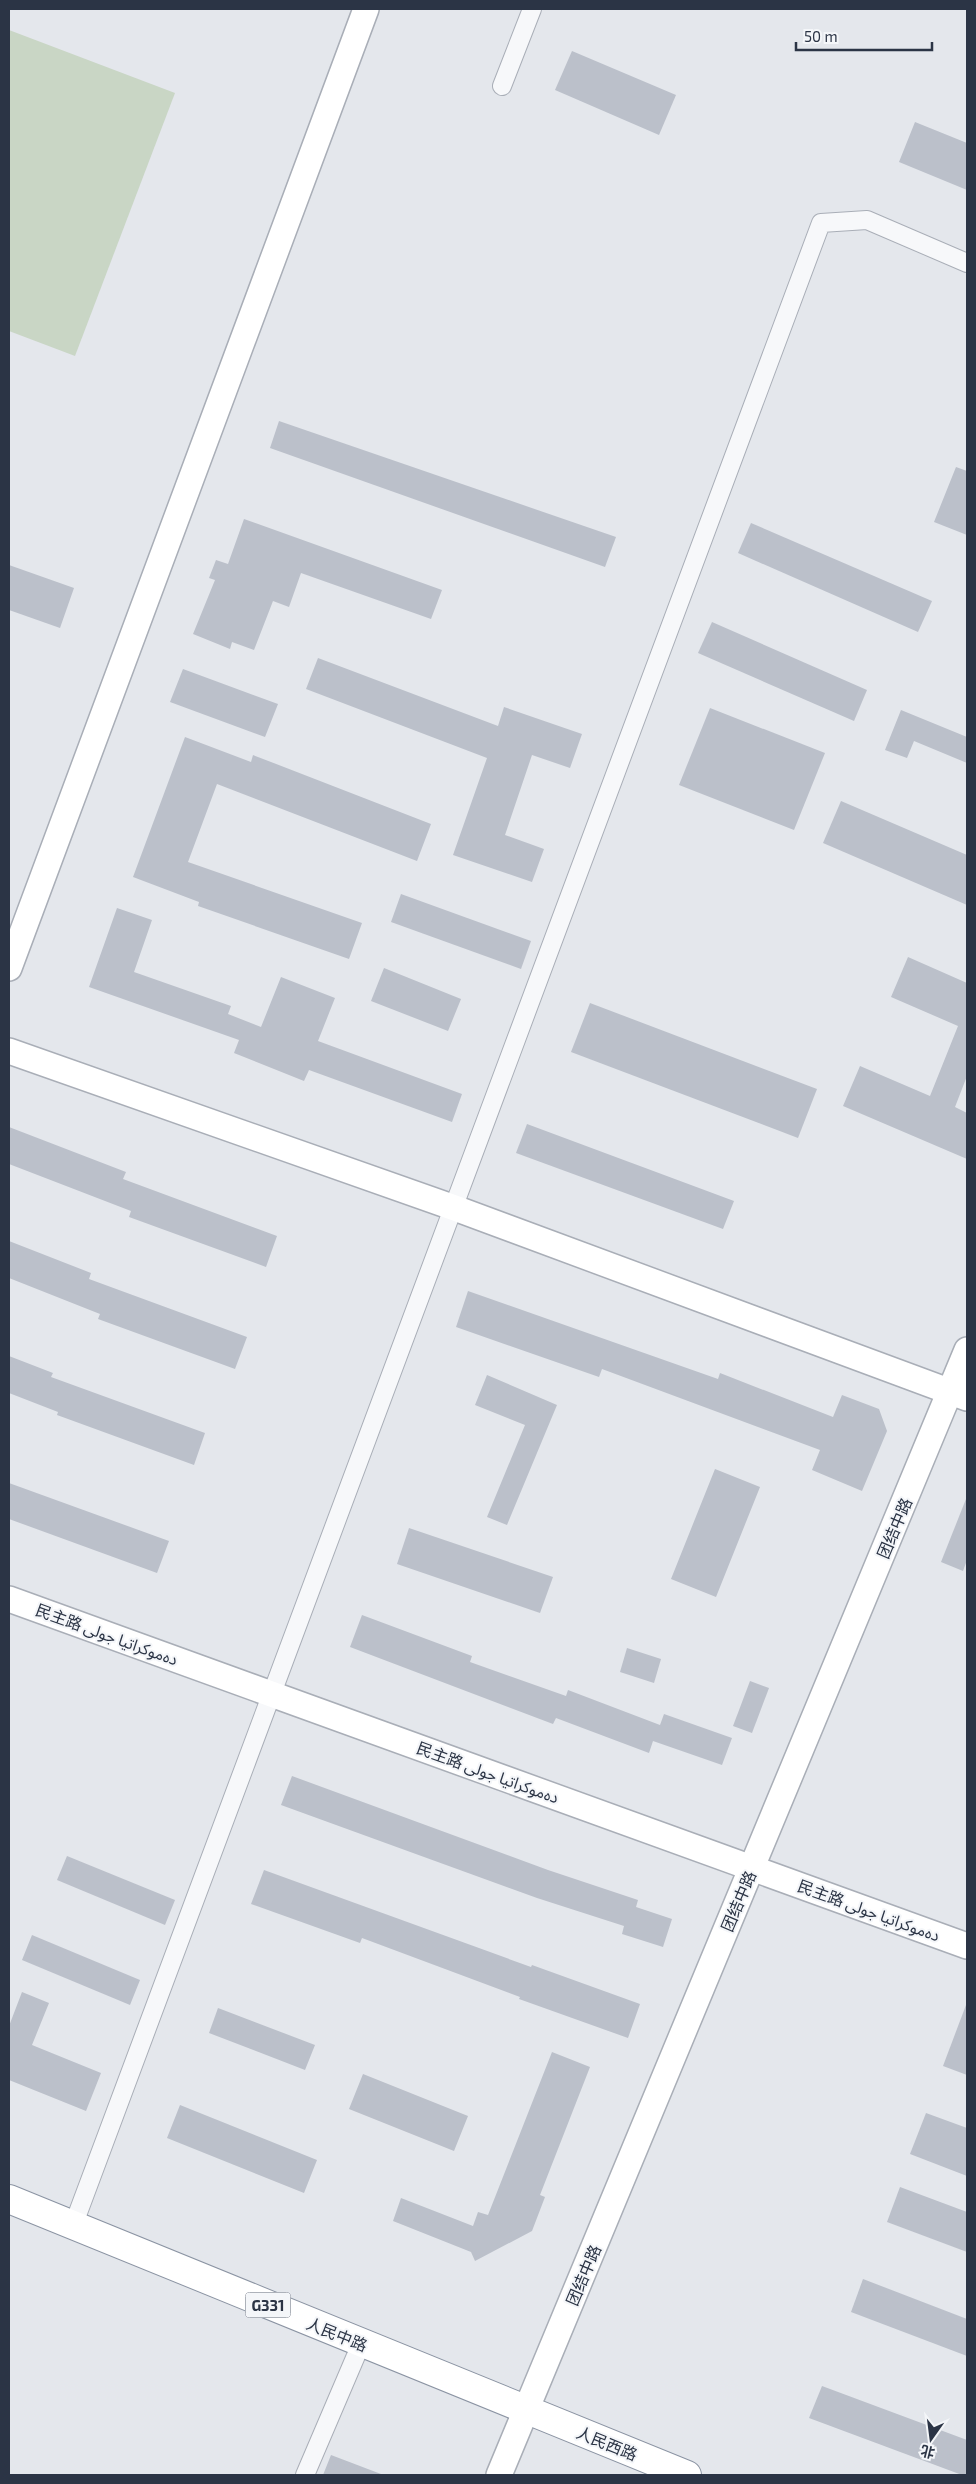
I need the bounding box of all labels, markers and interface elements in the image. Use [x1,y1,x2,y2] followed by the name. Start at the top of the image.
[796,20,932,52] scale bar
[804,27,838,45] text: 50 m
[873,1495,915,1561] street label: 团结中路
[33,1599,181,1669] street label: 民主路 دەموكراتيا جولى
[414,1737,562,1807] street label: 民主路 دەموكراتيا جولى
[717,1868,759,1934] street label: 团结中路
[795,1875,943,1945] street label: 民主路 دەموكراتيا جولى
[562,2242,604,2308] street label: 团结中路
[246,2292,290,2318] road number: G331
[304,2313,370,2355] street label: 人民中路
[906,2414,956,2464] north arrow
[574,2422,640,2464] street label: 人民西路
[919,2442,937,2462] text: 北

